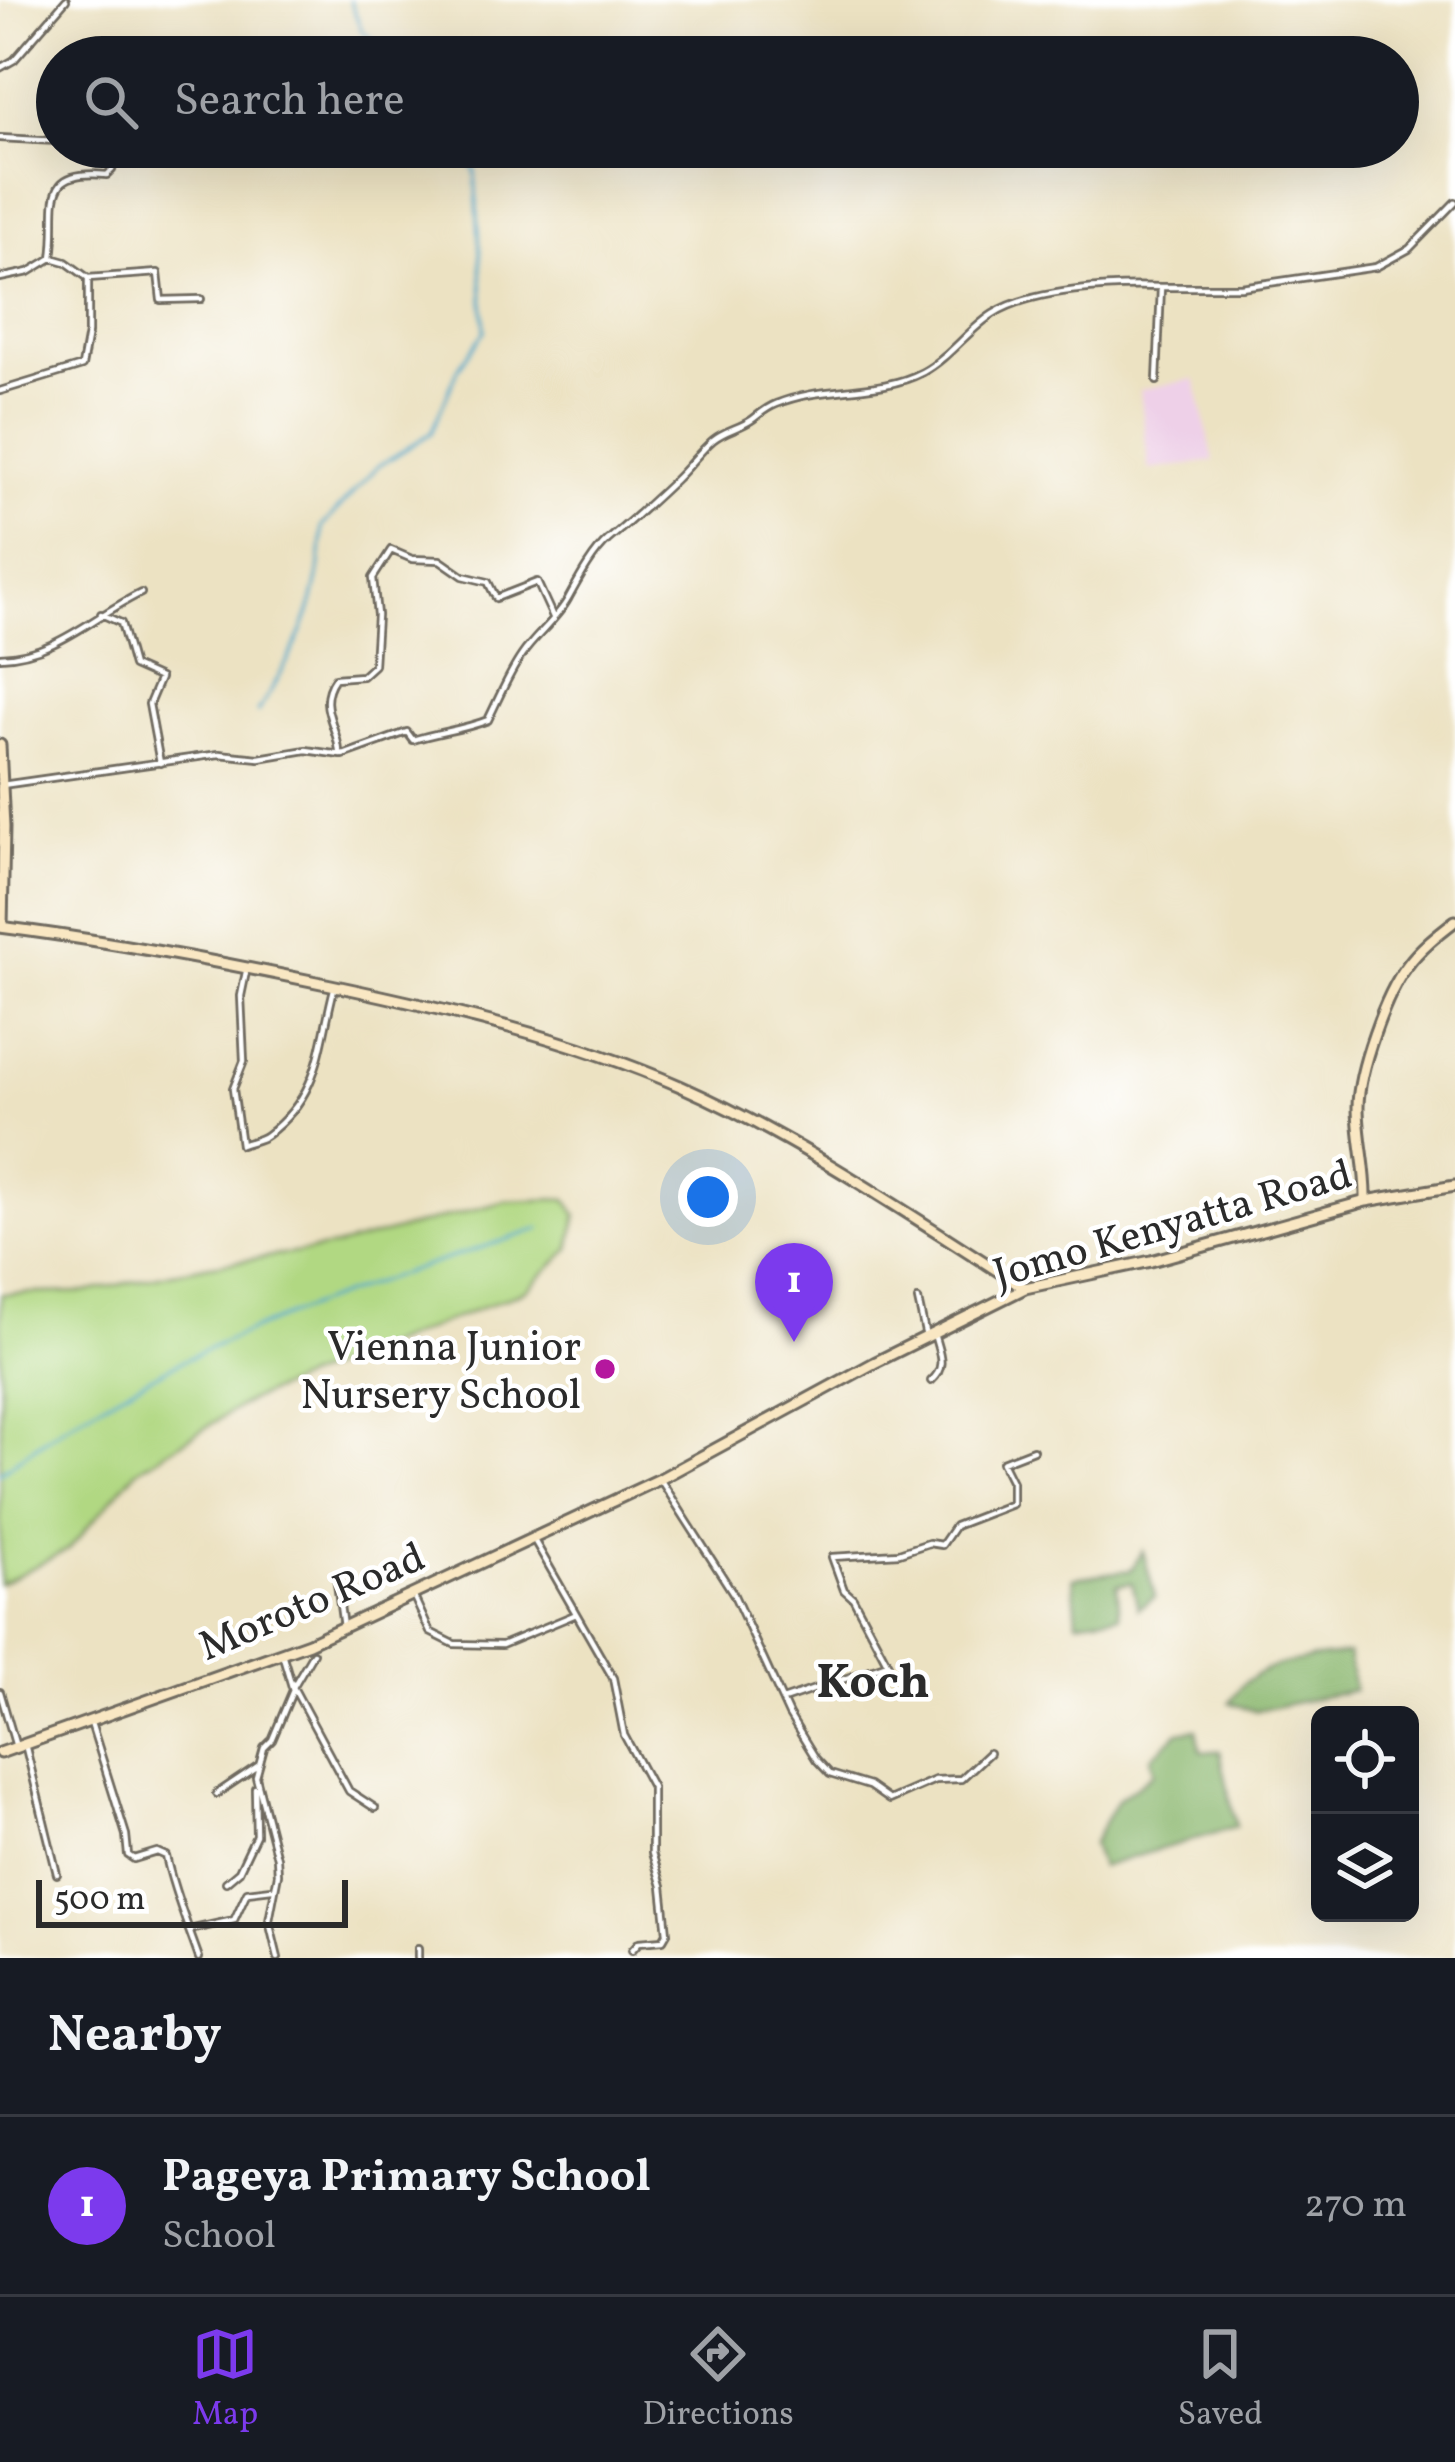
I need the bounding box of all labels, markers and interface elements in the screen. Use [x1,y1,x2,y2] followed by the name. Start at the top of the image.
[36,36,1419,168] search box
[78,69,144,135] icon: search
[174,71,405,134] text: Search here
[987,1147,1359,1306] street label: Jomo Kenyatta Road
[678,1167,738,1227] your location
[755,1243,833,1342] pin: 1
[300,1320,581,1427] place label: Vienna Junior Nursery School
[592,1356,618,1382] marker: Vienna Junior Nursery School
[191,1530,435,1678] street label: Moroto Road
[816,1651,930,1718] district label: Koch
[1311,1706,1419,1922] map controls
[1311,1706,1419,1814] button: locate
[1311,1814,1419,1922] button: layers
[36,1874,348,1927] scale bar
[54,1878,145,1924] text: 500 m
[48,2001,222,2072] text: Nearby
[162,2147,651,2210] text: Pageya Primary School
[79,2179,95,2233] text: 1
[1304,2179,1407,2233] text: 270 m
[162,2210,276,2264] text: School
[192,2321,258,2439] tab: Map
[642,2321,794,2439] tab: Directions
[1178,2321,1263,2439] tab: Saved

